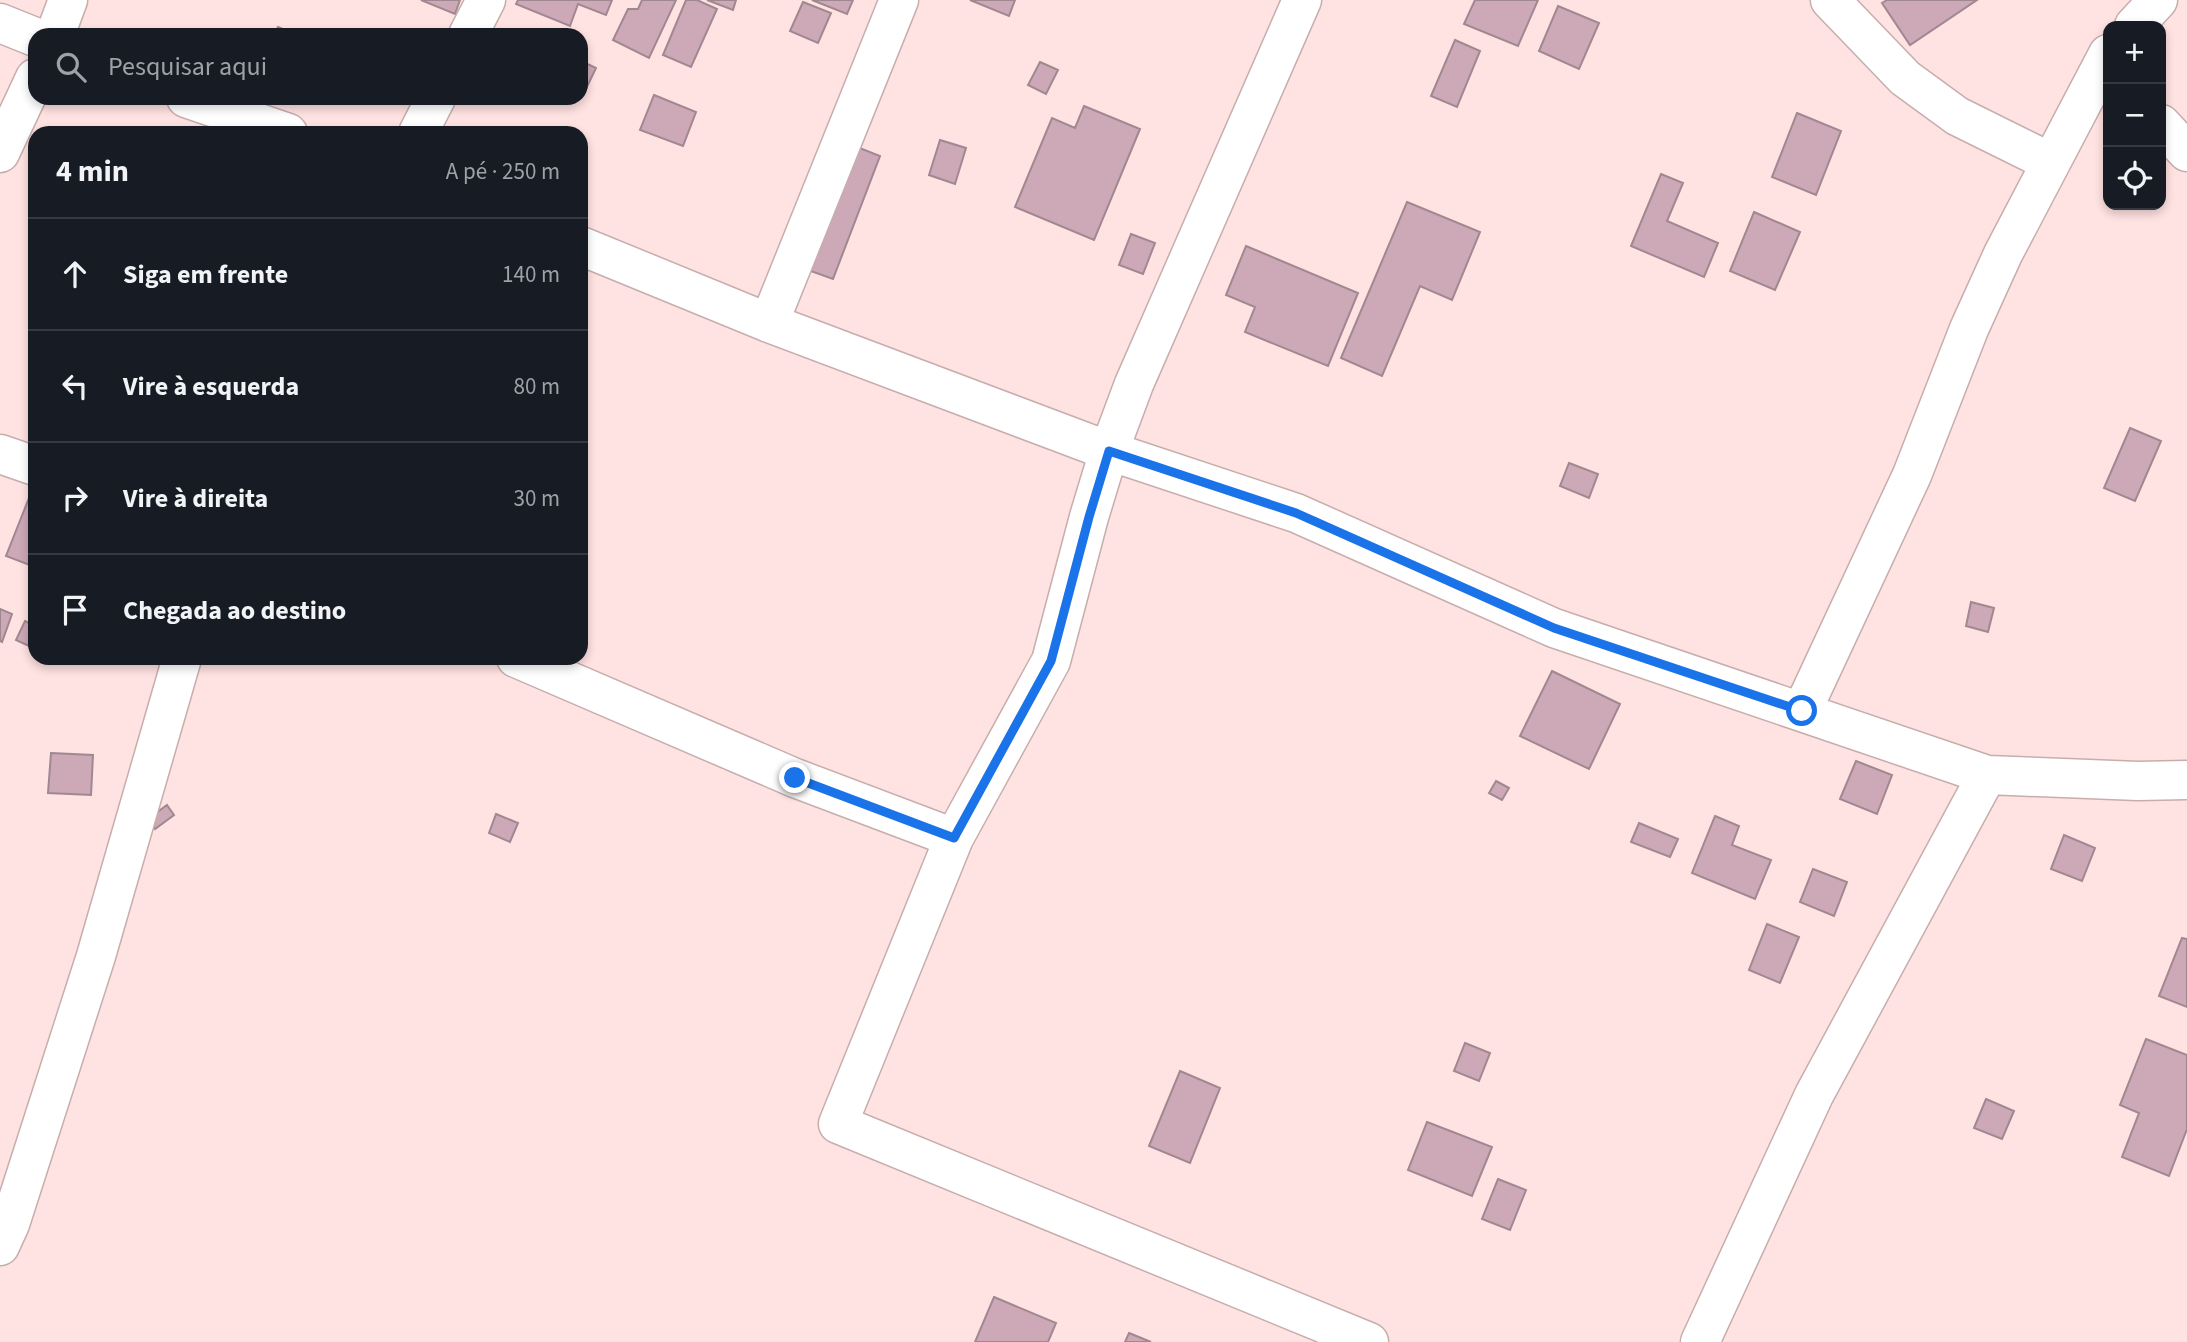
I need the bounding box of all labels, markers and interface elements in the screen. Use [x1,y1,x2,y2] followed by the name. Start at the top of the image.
[2103,21,2166,210] map controls
[2103,21,2166,84] button: +
[28,28,588,105] search box
[52,48,90,86] icon: search
[108,48,267,85] text: Pesquisar aqui
[2103,84,2166,147] button: −
[2103,147,2166,210] button: locate
[56,150,129,193] text: 4 min
[446,155,560,188] text: A pé · 250 m
[56,255,94,293] icon: ahead
[123,256,288,293] text: Siga em frente
[502,258,560,291] text: 140 m
[56,367,94,405] icon: left
[123,368,299,405] text: Vire à esquerda
[513,370,560,403] text: 80 m
[56,479,94,517] icon: right
[123,480,268,517] text: Vire à direita
[513,482,560,515] text: 30 m
[56,591,94,629] icon: arrive
[123,592,346,629] text: Chegada ao destino
[1786,695,1817,726] route start
[779,762,810,793] route end

